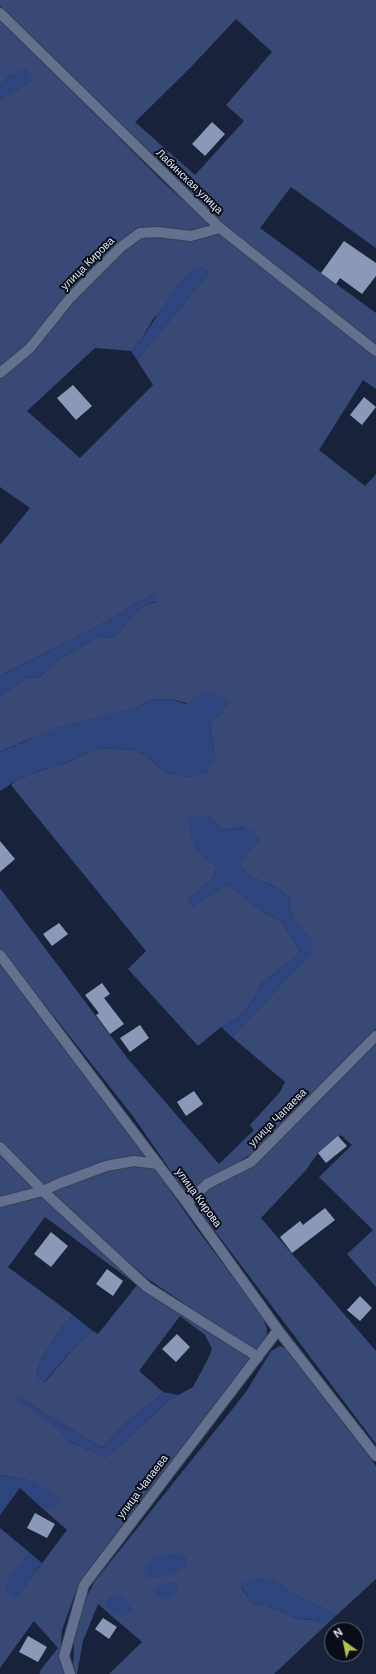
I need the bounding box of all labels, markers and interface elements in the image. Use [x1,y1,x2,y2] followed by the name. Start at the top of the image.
[153,147,225,217] street label: Лабинская улица
[59,235,117,293] street label: улица Кирова
[246,1086,310,1150] street label: улица Чапаева
[172,1166,224,1230] street label: улица Кирова
[115,1452,171,1522] street label: улица Чапаева
[324,1622,364,1662] north arrow
[331,1625,345,1641] text: N

